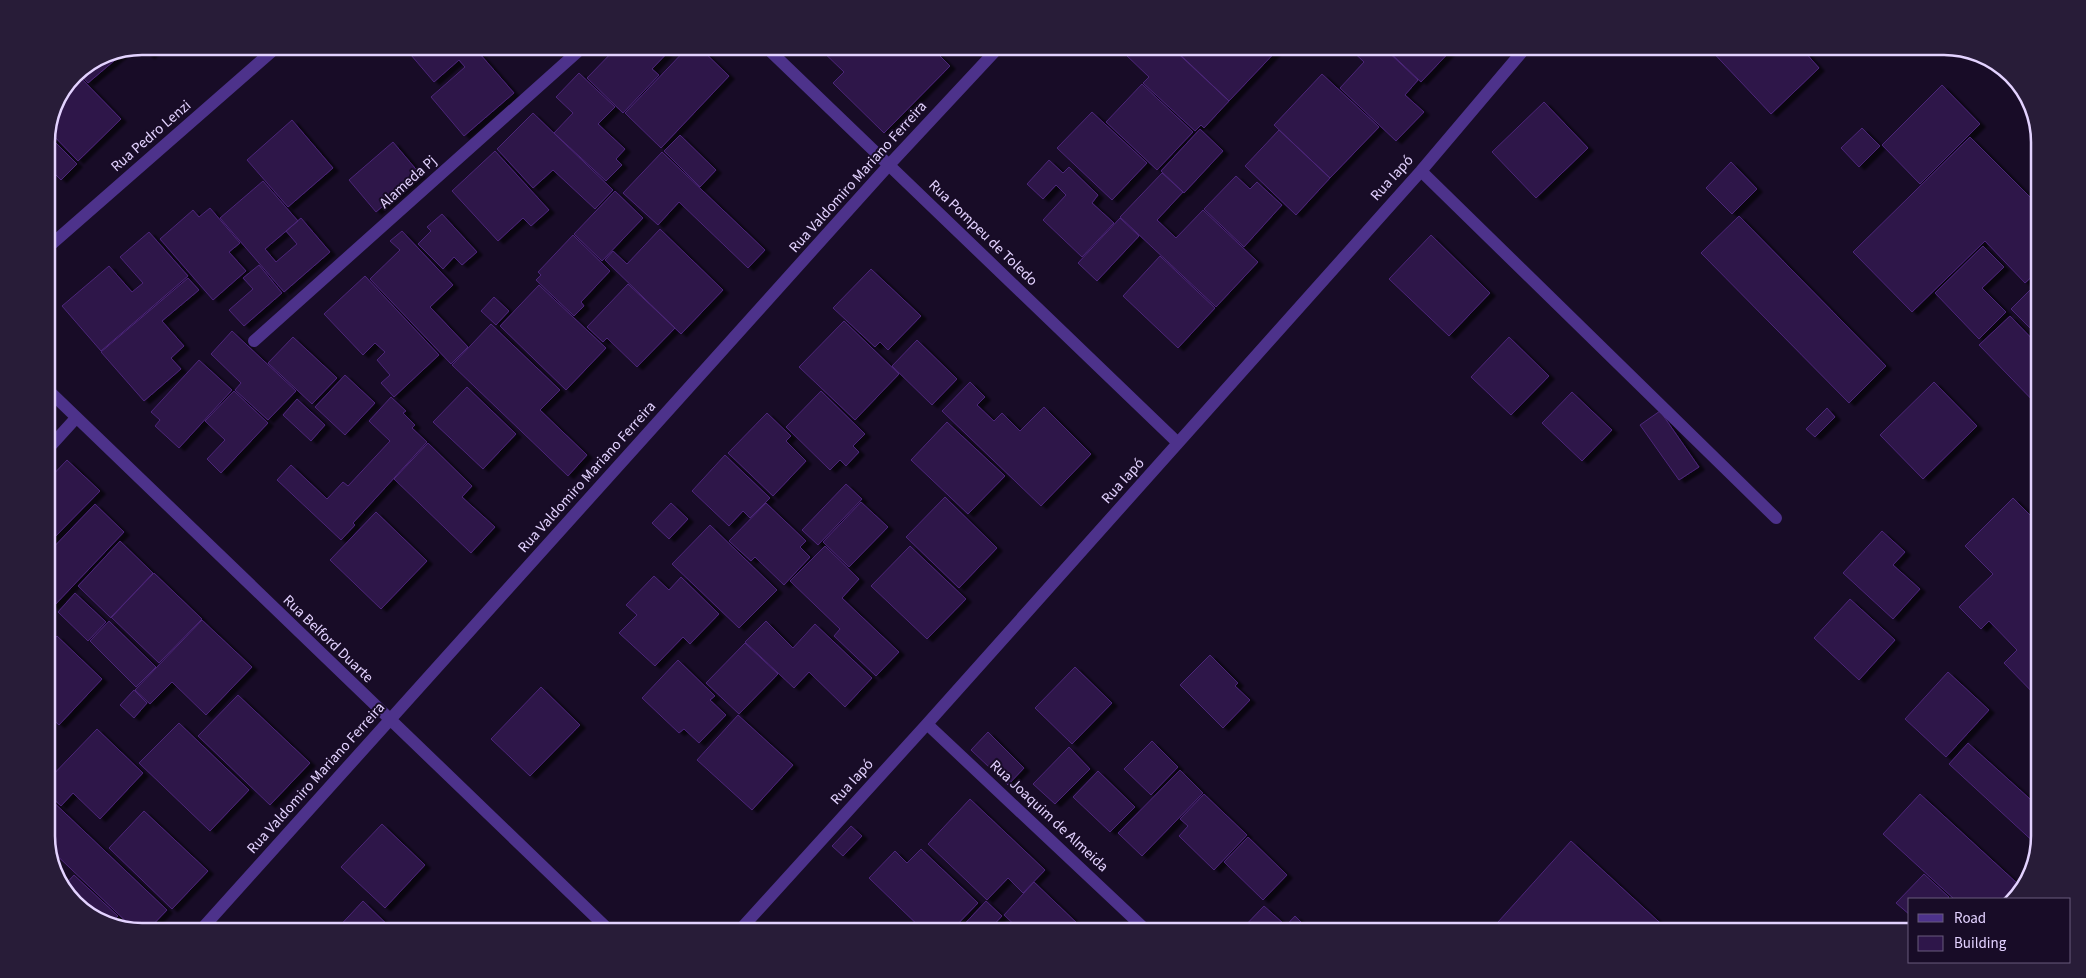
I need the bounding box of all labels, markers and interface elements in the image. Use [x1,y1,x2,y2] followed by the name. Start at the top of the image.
[106,95,196,177] street label: Rua Pedro Lenzi
[784,97,932,257] street label: Rua Valdomiro Mariano Ferreira
[1366,150,1418,206] street label: Rua Iapó
[375,151,441,213] street label: Alameda Pj
[924,175,1042,291] street label: Rua Pompeu de Toledo
[513,397,661,557] street label: Rua Valdomiro Mariano Ferreira
[1097,453,1149,509] street label: Rua Iapó
[278,590,378,688] street label: Rua Belford Duarte
[242,698,390,858] street label: Rua Valdomiro Mariano Ferreira
[826,754,878,810] street label: Rua Iapó
[985,755,1113,877] street label: Rua Joaquim de Almeida
[1908,898,2071,963] legend
[1954,908,1986,929] text: Road
[1954,933,2007,954] text: Building

